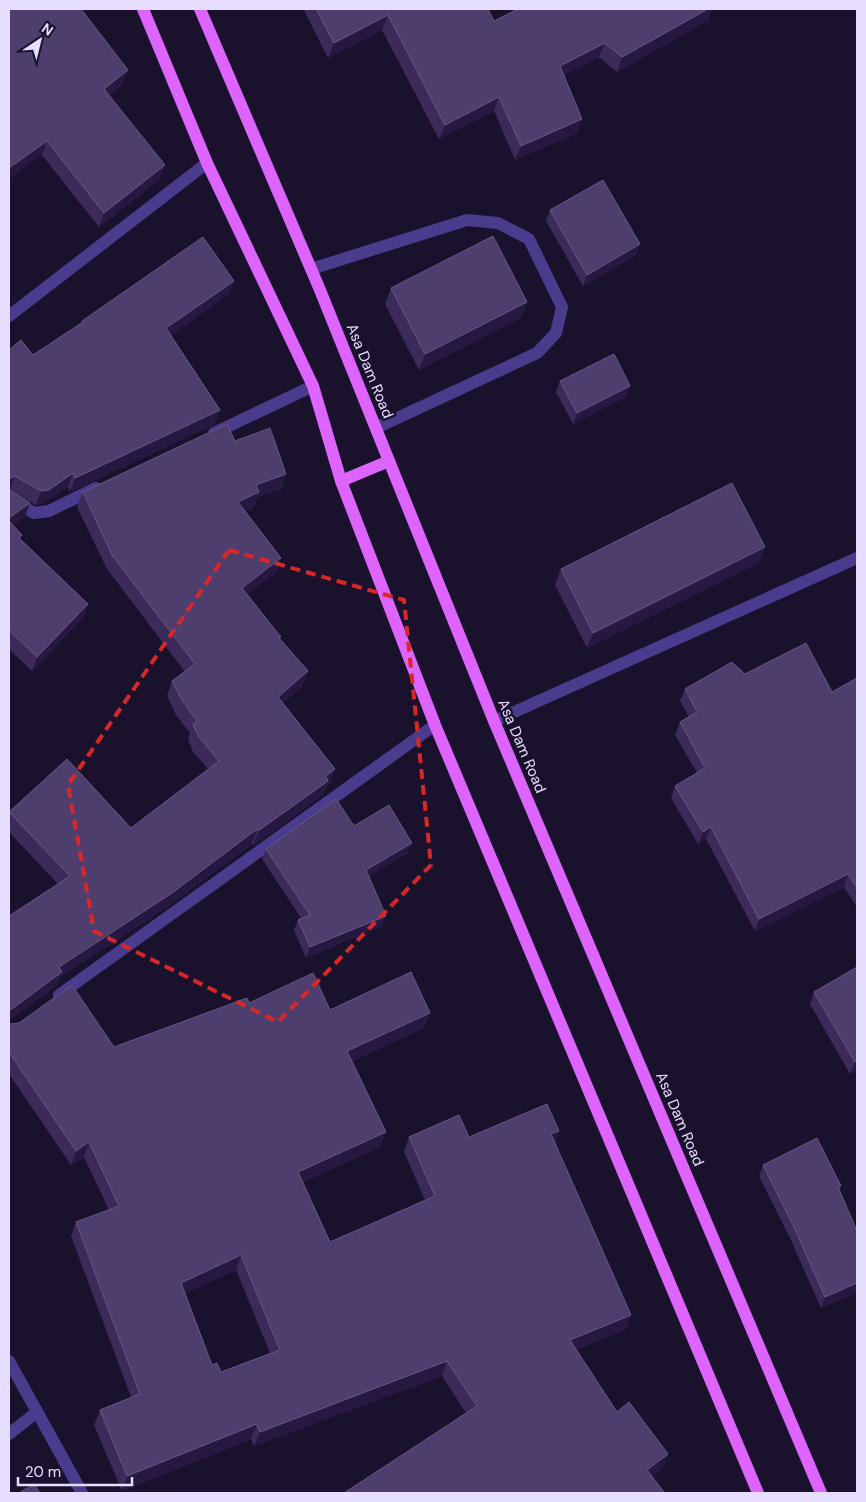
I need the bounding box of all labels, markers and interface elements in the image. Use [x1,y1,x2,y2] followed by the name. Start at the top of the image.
[15,15,65,65] north arrow
[38,19,57,40] text: N
[342,321,398,421] street label: Asa Dam Road
[493,696,551,796] street label: Asa Dam Road
[651,1069,709,1169] street label: Asa Dam Road
[18,1454,131,1486] scale bar
[25,1462,61,1482] text: 20 m

